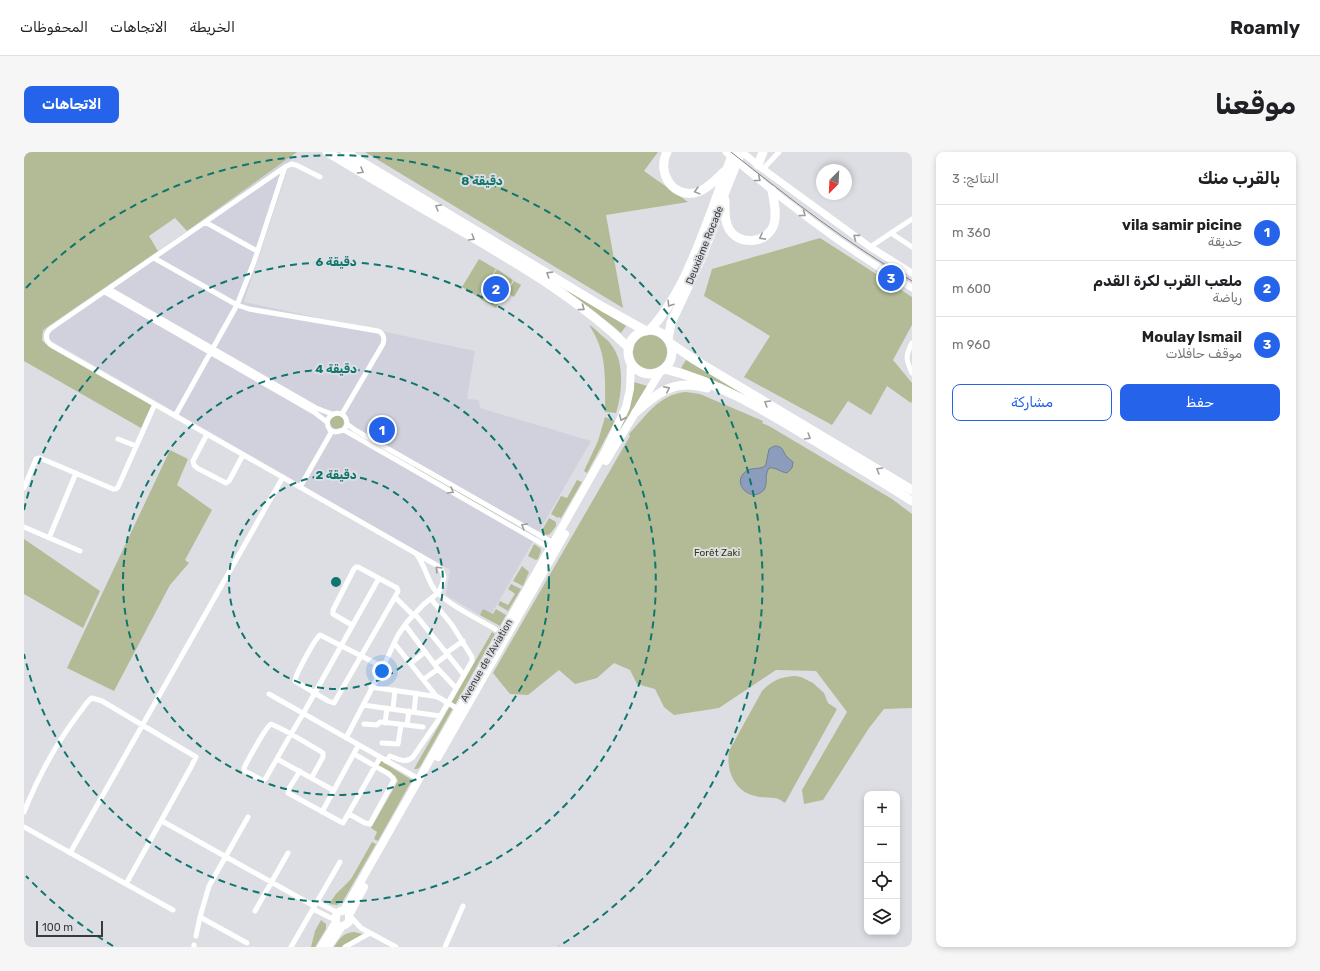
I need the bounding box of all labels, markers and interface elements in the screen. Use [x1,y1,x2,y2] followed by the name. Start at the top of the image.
[1230,16,1300,39] text: Roamly
[20,19,88,36] text: المحفوظات
[110,19,167,36] text: الاتجاهات
[189,19,235,36] text: الخريطة
[24,86,119,123] button: الاتجاهات
[1215,88,1296,121] text: موقعنا
[816,164,852,200] north arrow
[357,167,364,174] one-way arrow
[1198,168,1280,188] text: بالقرب منك
[952,171,999,186] text: النتائج: 3
[461,174,503,188] text: 8 دقيقة
[753,175,761,182] one-way arrow
[693,186,700,195] one-way arrow
[684,204,726,286] street label: Deuxième Rocade
[434,205,442,212] one-way arrow
[799,209,806,216] one-way arrow
[1122,216,1242,234] text: vila samir picine
[952,225,991,240] text: 360 m
[1264,225,1270,240] text: 1
[758,232,766,240] one-way arrow
[468,233,475,240] one-way arrow
[853,234,860,241] one-way arrow
[1208,234,1242,249] text: حديقة
[315,255,357,269] text: 6 دقيقة
[878,263,904,293] pin: 3
[546,272,553,279] one-way arrow
[1093,272,1242,290] text: ملعب القرب لكرة القدم
[483,274,509,304] pin: 2
[952,281,991,296] text: 600 m
[1263,281,1271,296] text: 2
[1213,290,1242,305] text: رياضة
[667,300,675,307] one-way arrow
[578,303,585,310] one-way arrow
[1142,328,1242,346] text: Moulay Ismail
[952,337,990,352] text: 960 m
[1263,337,1271,352] text: 3
[1165,346,1242,361] text: موقف حافلات
[315,362,357,376] text: 4 دقيقة
[952,384,1112,421] button: مشاركة
[1120,384,1280,421] button: حفظ
[663,386,671,394] one-way arrow
[764,400,771,407] one-way arrow
[619,413,627,421] one-way arrow
[369,415,395,445] pin: 1
[804,432,811,440] one-way arrow
[876,467,883,475] one-way arrow
[315,468,357,482] text: 2 دقيقة
[446,486,454,493] one-way arrow
[521,524,528,531] one-way arrow
[694,547,740,559] park label: Forêt Zaki
[436,566,443,573] one-way arrow
[329,575,343,589] centre of rings
[458,617,515,704] street label: Avenue de l'Aviation
[372,661,392,681] your location
[864,791,900,935] map controls
[864,791,900,827] button: +
[864,827,900,863] button: −
[864,863,900,899] button: locate
[864,899,900,935] button: layers
[36,919,103,938] scale bar
[42,921,73,934] text: 100 m

